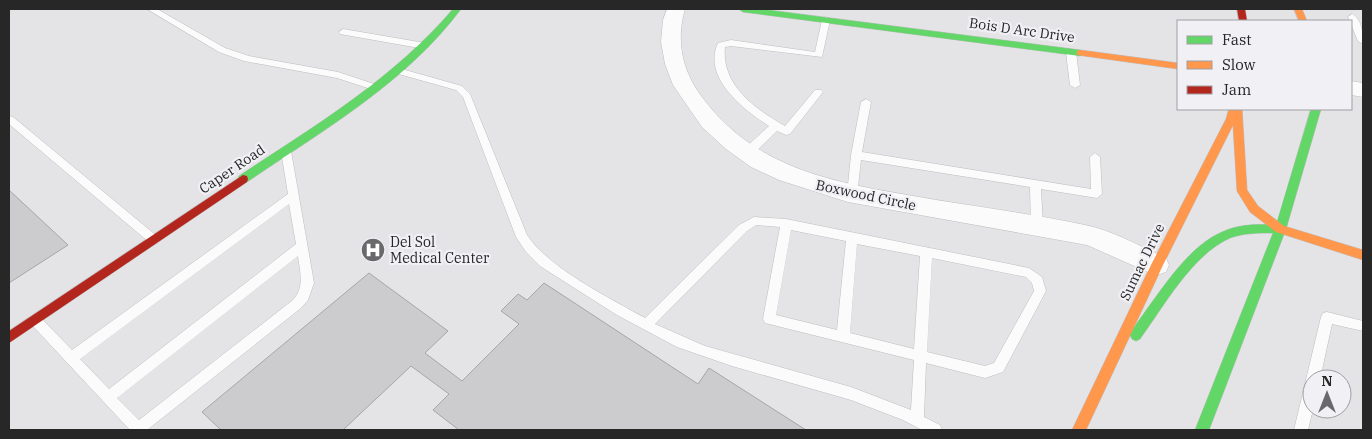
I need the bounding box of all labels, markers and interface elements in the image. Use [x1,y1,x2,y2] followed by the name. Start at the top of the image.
[968,14,1076,46] street label: Bois D Arc Drive
[1177,20,1352,110] legend
[1222,30,1252,49] text: Fast
[1222,55,1256,74] text: Slow
[1222,80,1251,99] text: Jam
[196,140,269,198] street label: Caper Road
[814,176,918,214] street label: Boxwood Circle
[1116,220,1168,304] street label: Sumac Drive
[390,233,490,267] place label: Del Sol Medical Center
[360,237,386,263] hospital icon: Del Sol Medical Center
[1302,369,1352,419] north arrow
[1321,372,1333,390] text: N

